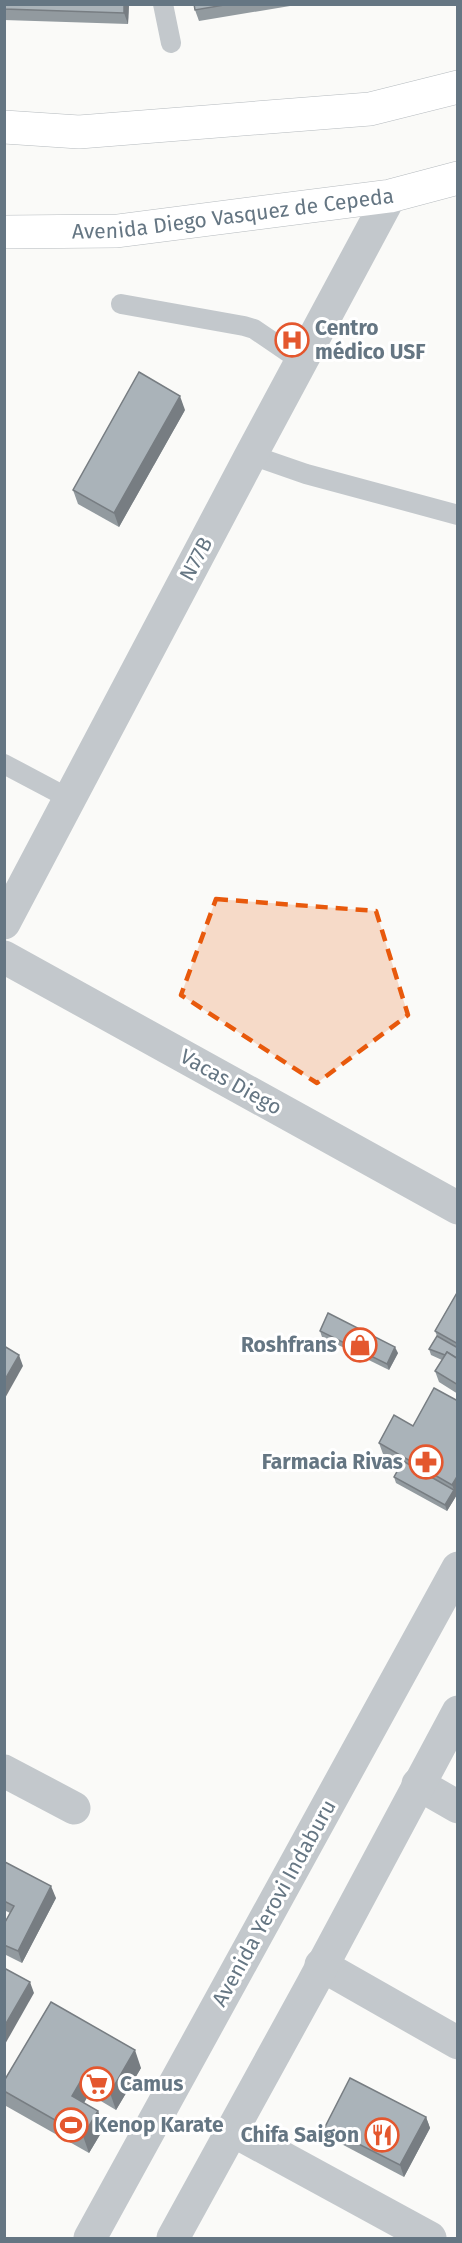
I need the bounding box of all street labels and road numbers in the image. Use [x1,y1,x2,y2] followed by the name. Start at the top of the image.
[72,183,395,244] street label: Avenida Diego Vasquez de Cepeda
[174,533,218,585] street label: N77B
[176,1043,286,1121] street label: Vacas Diego
[206,1795,342,2011] street label: Avenida Yerovi Indaburu

